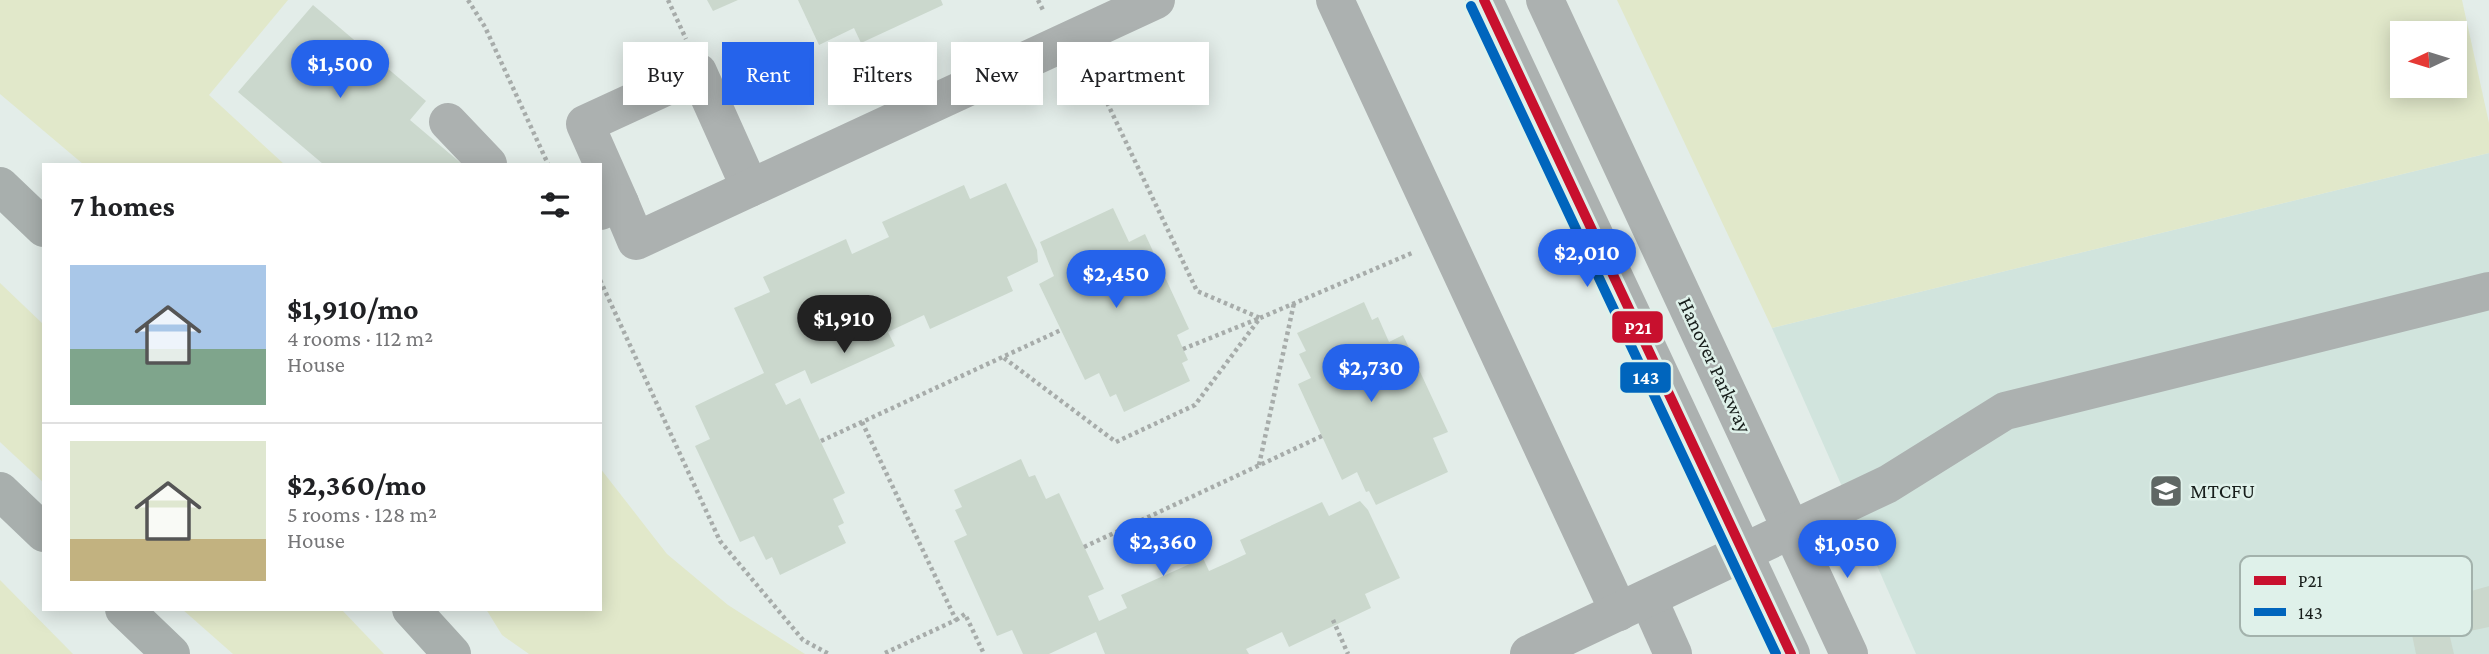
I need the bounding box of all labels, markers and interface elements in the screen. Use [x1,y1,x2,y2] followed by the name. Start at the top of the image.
[2390,21,2468,98] north arrow
[2390,21,2467,98] map controls
[283,41,397,100] pin: $1,500
[623,42,708,105] chip: Buy
[722,42,814,105] chip: Rent
[828,42,937,105] chip: Filters
[951,42,1043,105] chip: New
[1057,42,1209,105] chip: Apartment
[307,50,373,76] text: $1,500
[536,186,574,224] icon: filters
[70,189,175,222] text: 7 homes
[1530,230,1644,289] pin: $2,010
[1554,239,1620,265] text: $2,010
[1059,250,1173,310] pin: $2,450
[1083,260,1149,286] text: $2,450
[287,292,419,325] text: $1,910/mo
[126,293,210,377] icon: home
[1673,293,1757,437] street label: Hanover Parkway
[787,296,901,355] pin: $1,910
[813,305,875,331] text: $1,910
[1611,310,1664,344] line badge: P21
[1624,317,1652,338] text: P21
[287,325,433,351] text: 4 rooms · 112 m²
[1314,344,1428,404] pin: $2,730
[287,351,345,377] text: House
[1338,354,1404,380] text: $2,730
[1619,361,1672,394] line badge: 143
[1633,367,1659,388] text: 143
[287,468,426,501] text: $2,360/mo
[126,469,210,553] icon: home
[2147,472,2185,510] school or university icon: MTCFU
[2190,479,2255,503] place label: MTCFU
[287,501,437,527] text: 5 rooms · 128 m²
[1106,518,1220,578] pin: $2,360
[1790,520,1904,580] pin: $1,050
[287,527,345,553] text: House
[1129,528,1197,554] text: $2,360
[1814,530,1880,556] text: $1,050
[2240,556,2472,636] legend
[2298,570,2323,591] text: P21
[2298,602,2323,623] text: 143

